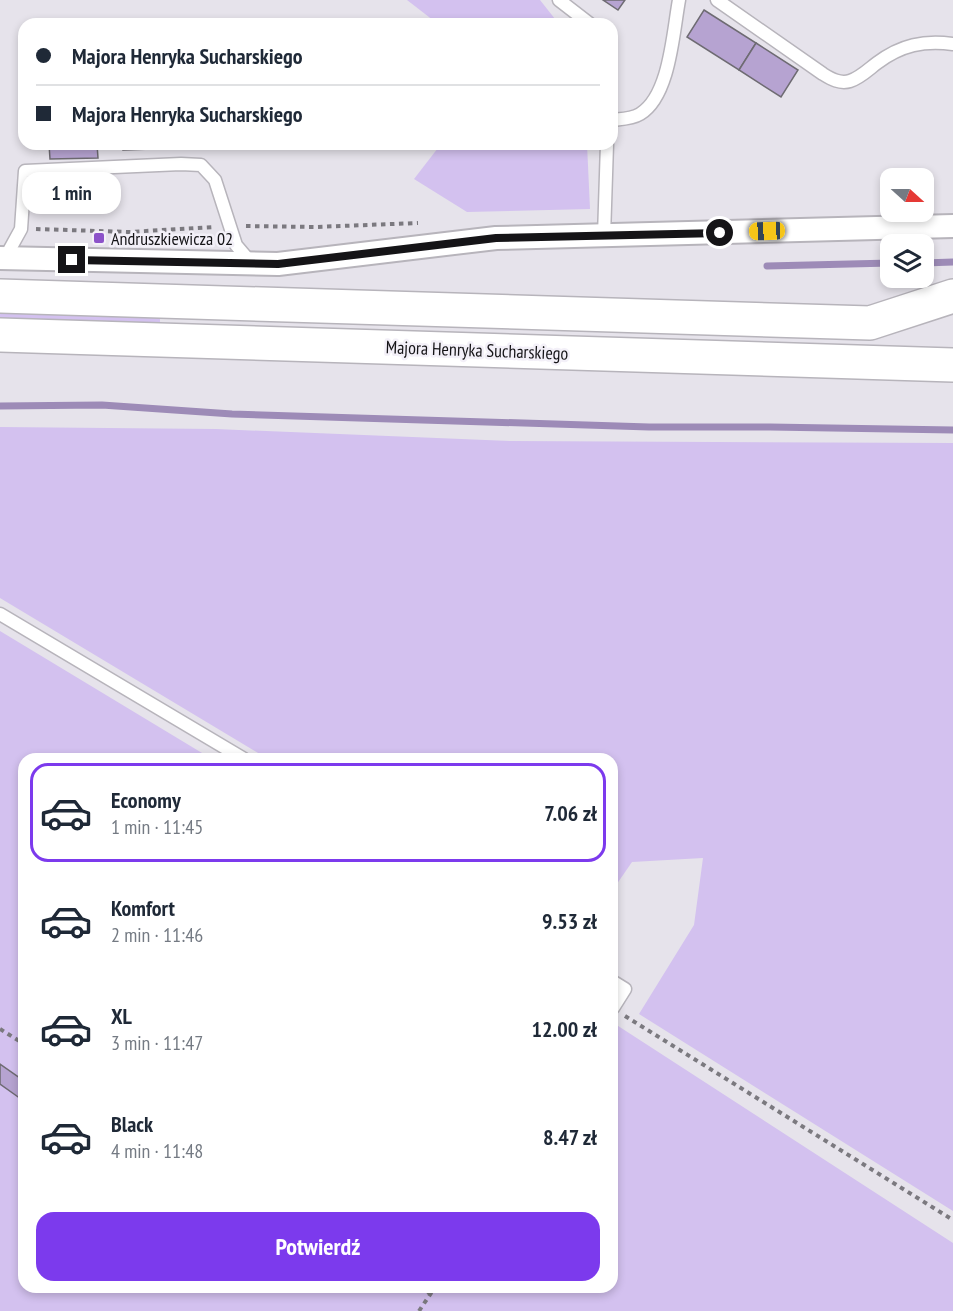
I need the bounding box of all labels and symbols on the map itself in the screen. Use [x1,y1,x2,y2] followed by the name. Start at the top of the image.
[880,168,934,222] north arrow
[22,173,122,215] callout: 1 min
[706,219,733,246] route start
[749,221,785,241] car
[111,227,233,250] place label: Andruszkiewicza 02
[92,231,106,245] marker: Andruszkiewicza 02
[58,246,85,273] route end
[385,335,569,365] street label: Majora Henryka Sucharskiego

